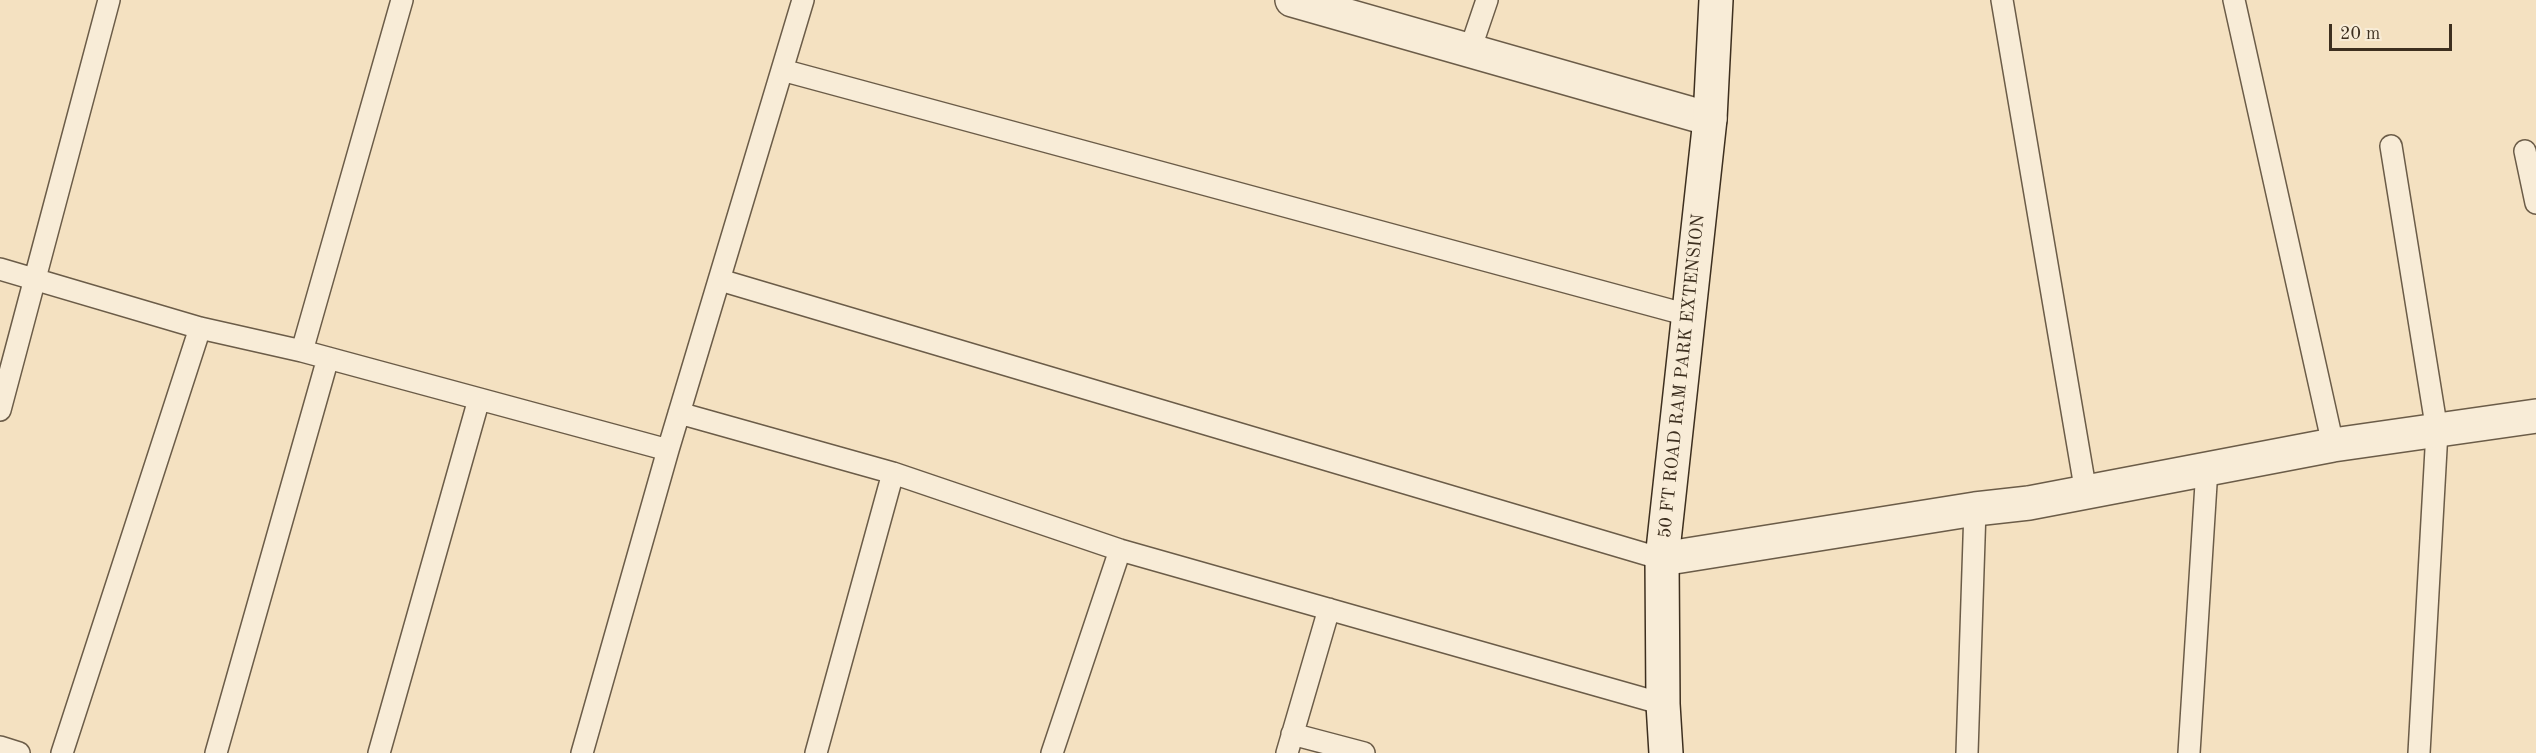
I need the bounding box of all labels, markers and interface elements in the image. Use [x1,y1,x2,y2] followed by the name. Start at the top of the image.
[2332,12,2455,50] scale bar
[2340,25,2380,43] text: 20 m
[1654,213,1710,539] street label: 50 FT ROAD RAM PARK EXTENSION

